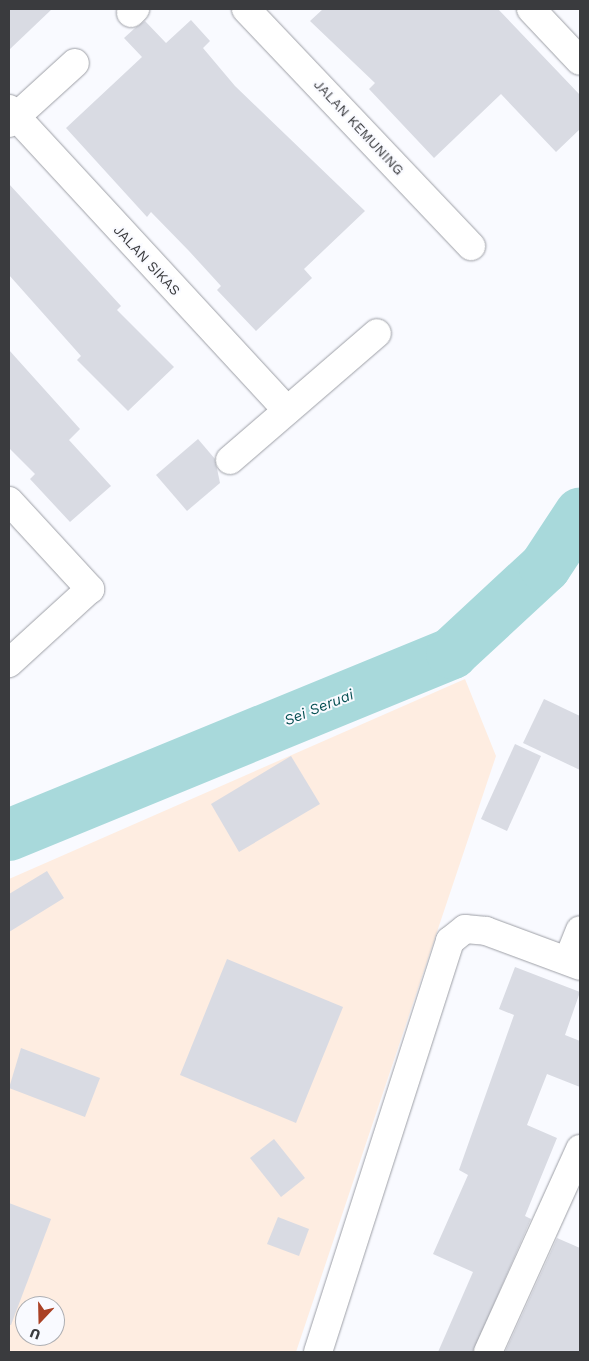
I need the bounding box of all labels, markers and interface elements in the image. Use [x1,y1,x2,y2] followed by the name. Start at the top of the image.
[310,76,408,178] street label: JALAN KEMUNING
[110,221,184,299] street label: JALAN SIKAS
[282,686,356,730] water label: Sei Seruai
[15,1296,65,1346] north arrow
[27,1325,43,1343] text: U

